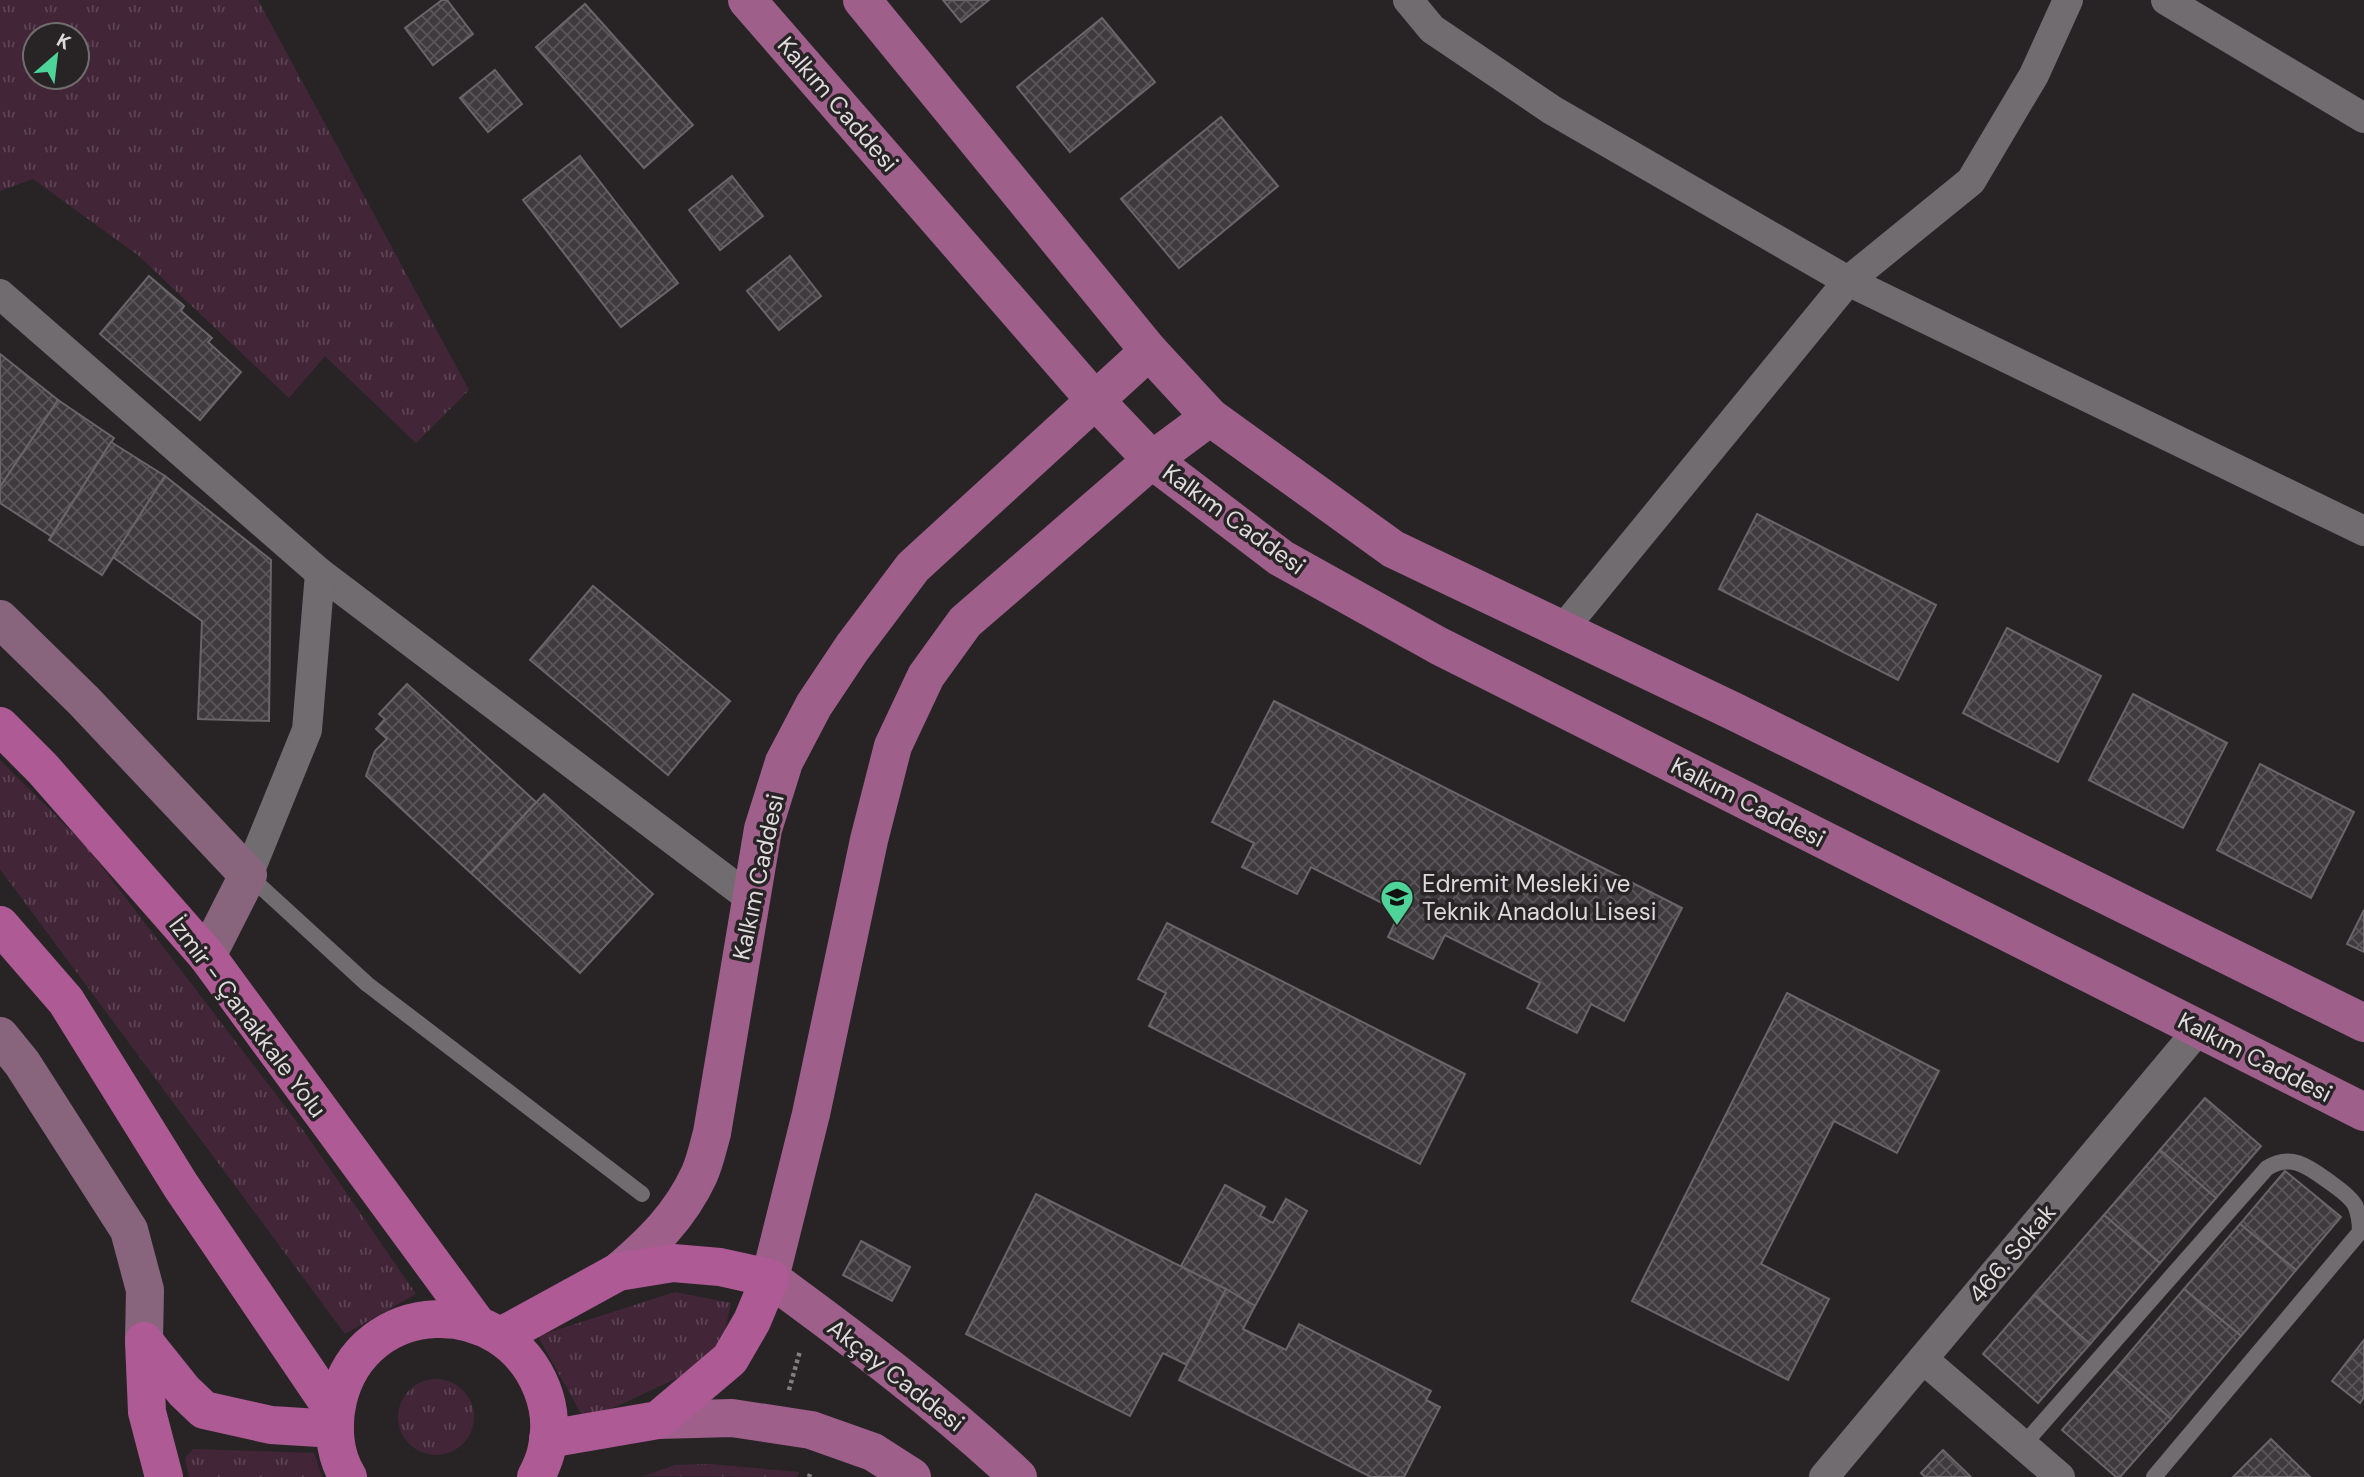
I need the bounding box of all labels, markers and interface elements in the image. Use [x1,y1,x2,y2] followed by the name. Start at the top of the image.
[21,21,91,91] north arrow
[52,27,75,55] text: K
[771,30,905,178] street label: Kalkım Caddesi
[1157,457,1311,581] street label: Kalkım Caddesi
[1666,750,1830,854] street label: Kalkım Caddesi
[725,791,791,963] street label: Kalkım Caddesi
[1422,868,1656,927] place label: Edremit Mesleki ve Teknik Anadolu Lisesi
[1378,878,1416,927] school or university icon: Edremit Mesleki ve Teknik Anadolu Lisesi
[162,911,334,1123] street label: İzmir - Çanakkale Yolu
[2173,1005,2337,1109] street label: Kalkım Caddesi
[1961,1197,2063,1309] street label: 466. Sokak
[821,1312,971,1438] street label: Akçay Caddesi

